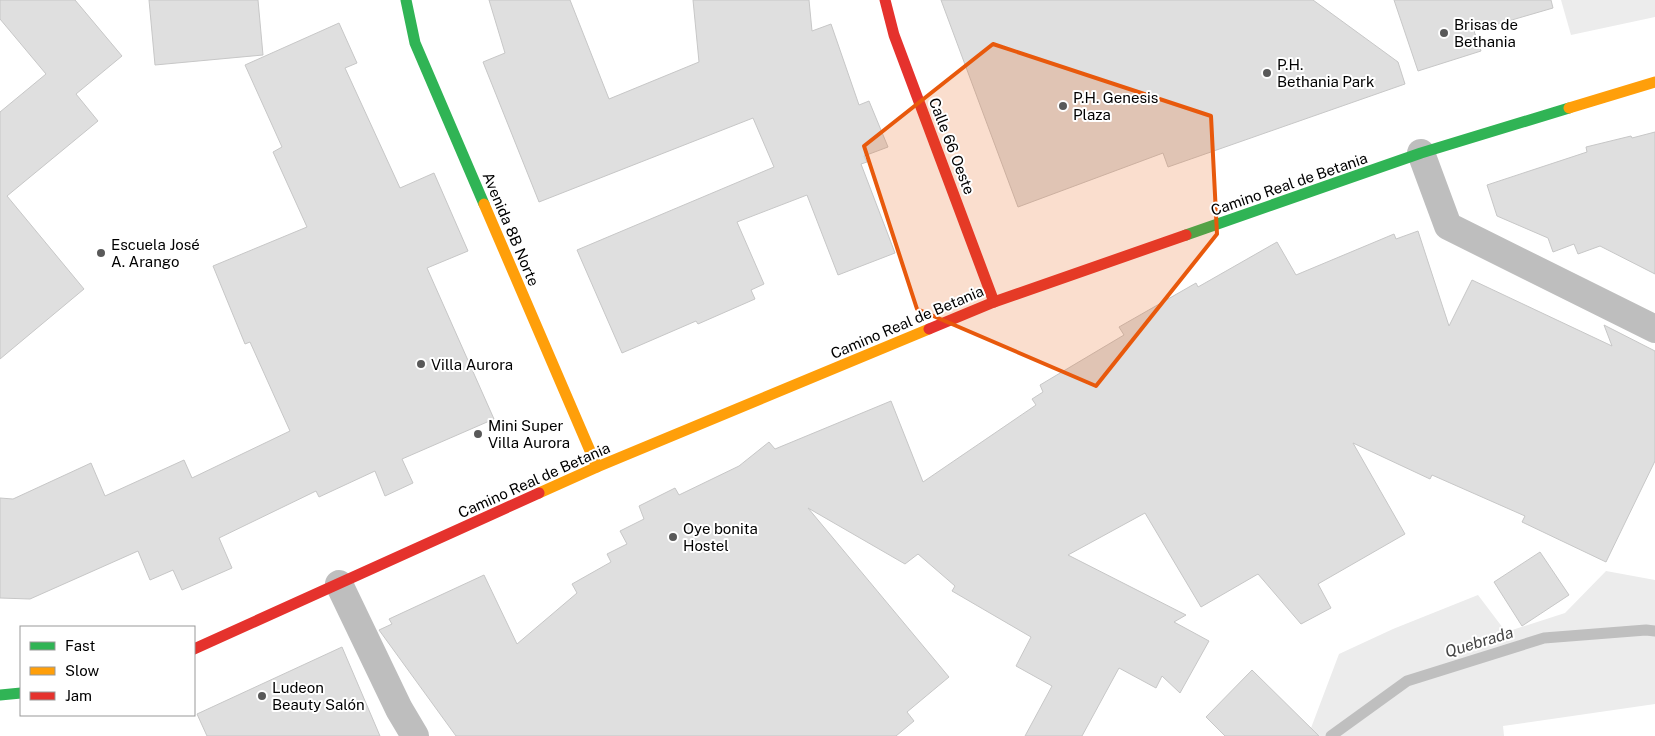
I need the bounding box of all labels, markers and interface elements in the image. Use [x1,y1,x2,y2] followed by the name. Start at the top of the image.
[1454,16,1518,50] place label: Brisas de Bethania
[1438,27,1450,39] marker: Brisas de Bethania
[1277,56,1374,90] place label: P.H. Bethania Park
[1261,67,1273,79] marker: P.H. Bethania Park
[1073,89,1158,123] place label: P.H. Genesis Plaza
[926,95,978,197] street label: Calle 66 Oeste
[1057,100,1069,112] marker: P.H. Genesis Plaza
[1208,149,1370,219] street label: Camino Real de Betania
[479,170,543,288] street label: Avenida 8B Norte
[111,236,200,270] place label: Escuela José A. Arango
[95,247,107,259] marker: Escuela José A. Arango
[828,282,986,362] street label: Camino Real de Betania
[431,356,513,373] place label: Villa Aurora
[415,358,427,370] marker: Villa Aurora
[488,417,570,451] place label: Mini Super Villa Aurora
[472,428,484,440] marker: Mini Super Villa Aurora
[455,439,613,521] street label: Camino Real de Betania
[683,520,758,554] place label: Oye bonita Hostel
[667,531,679,543] marker: Oye bonita Hostel
[1443,623,1515,661] water label: Quebrada
[20,626,195,716] legend
[65,637,95,654] text: Fast
[65,662,100,679] text: Slow
[272,679,365,713] place label: Ludeon Beauty Salón
[65,687,92,704] text: Jam
[256,690,268,702] marker: Ludeon Beauty Salón

